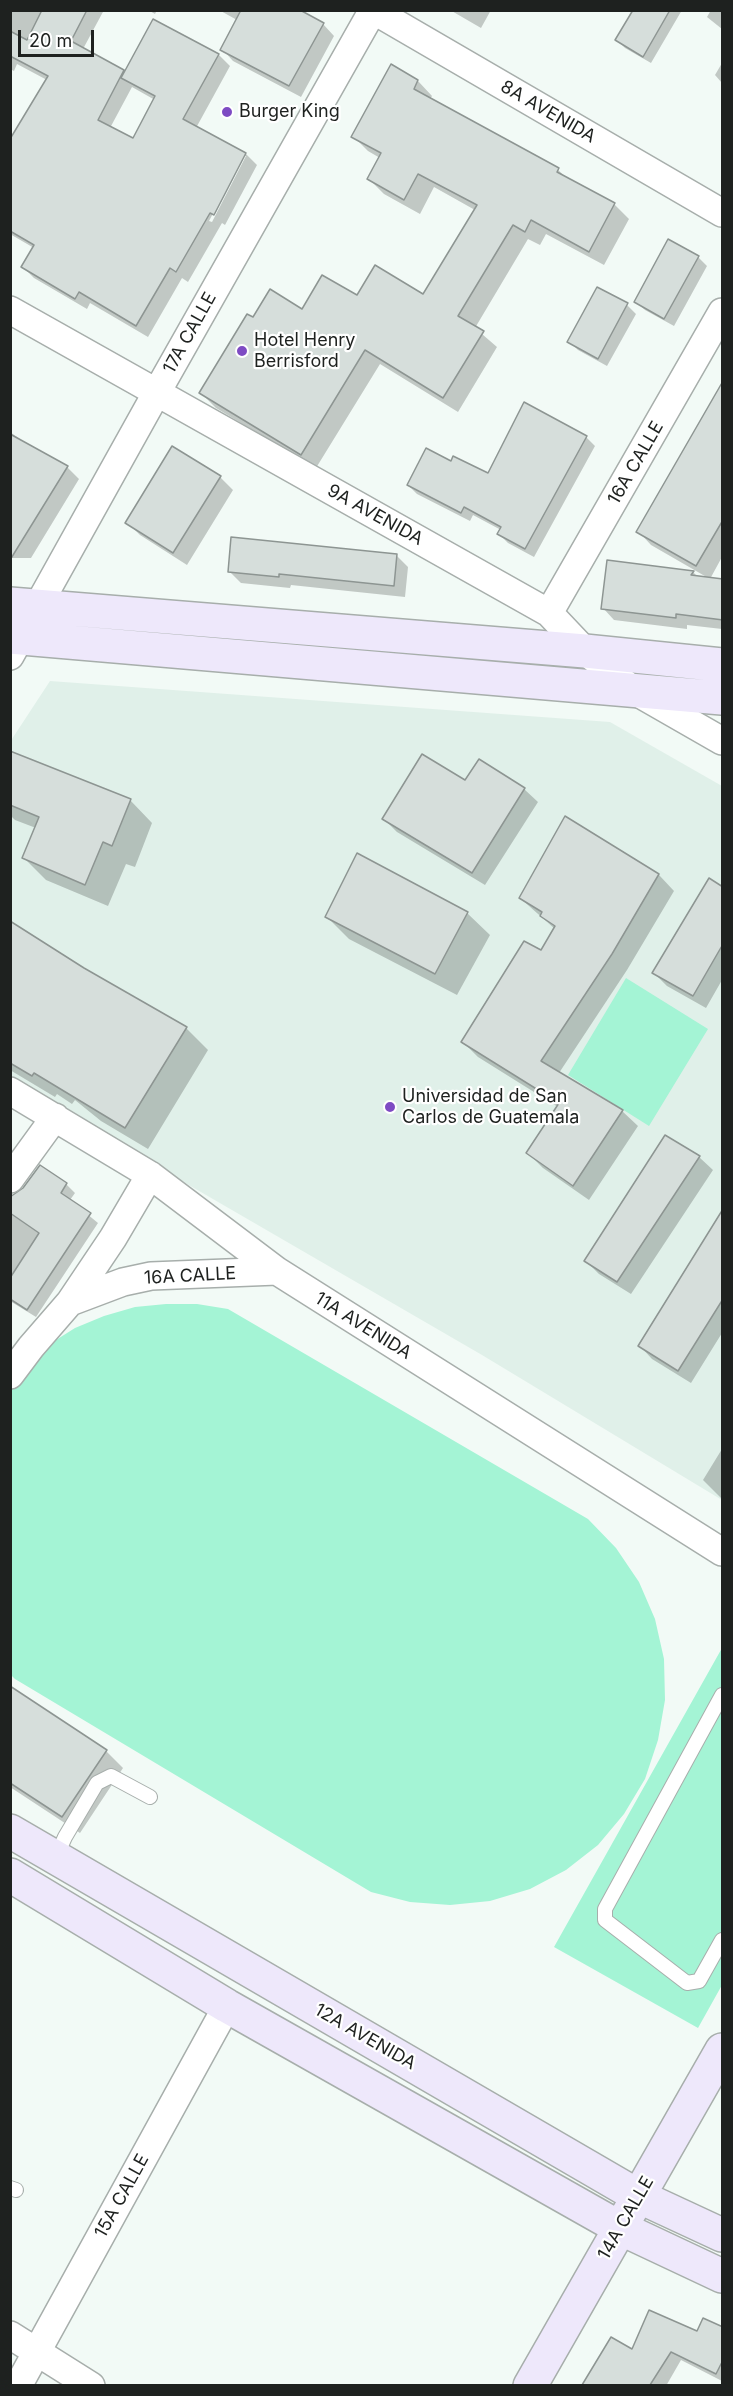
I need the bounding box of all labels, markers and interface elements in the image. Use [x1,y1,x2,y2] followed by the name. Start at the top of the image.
[21,18,98,56] scale bar
[29,30,72,51] text: 20 m
[497,76,599,148] street label: 8A AVENIDA
[239,101,340,123] place label: Burger King
[220,105,234,119] marker: Burger King
[159,289,221,377] street label: 17A CALLE
[254,330,355,372] place label: Hotel Henry Berrisford
[235,344,249,358] marker: Hotel Henry Berrisford
[604,418,668,508] street label: 16A CALLE
[323,480,427,550] street label: 9A AVENIDA
[402,1086,579,1128] place label: Universidad de San Carlos de Guatemala
[383,1100,397,1114] marker: Universidad de San Carlos de Guatemala
[143,1263,237,1289] street label: 16A CALLE
[311,1288,415,1364] street label: 11A AVENIDA
[310,1999,420,2075] street label: 12A AVENIDA
[90,2150,154,2242] street label: 15A CALLE
[593,2172,659,2264] street label: 14A CALLE

